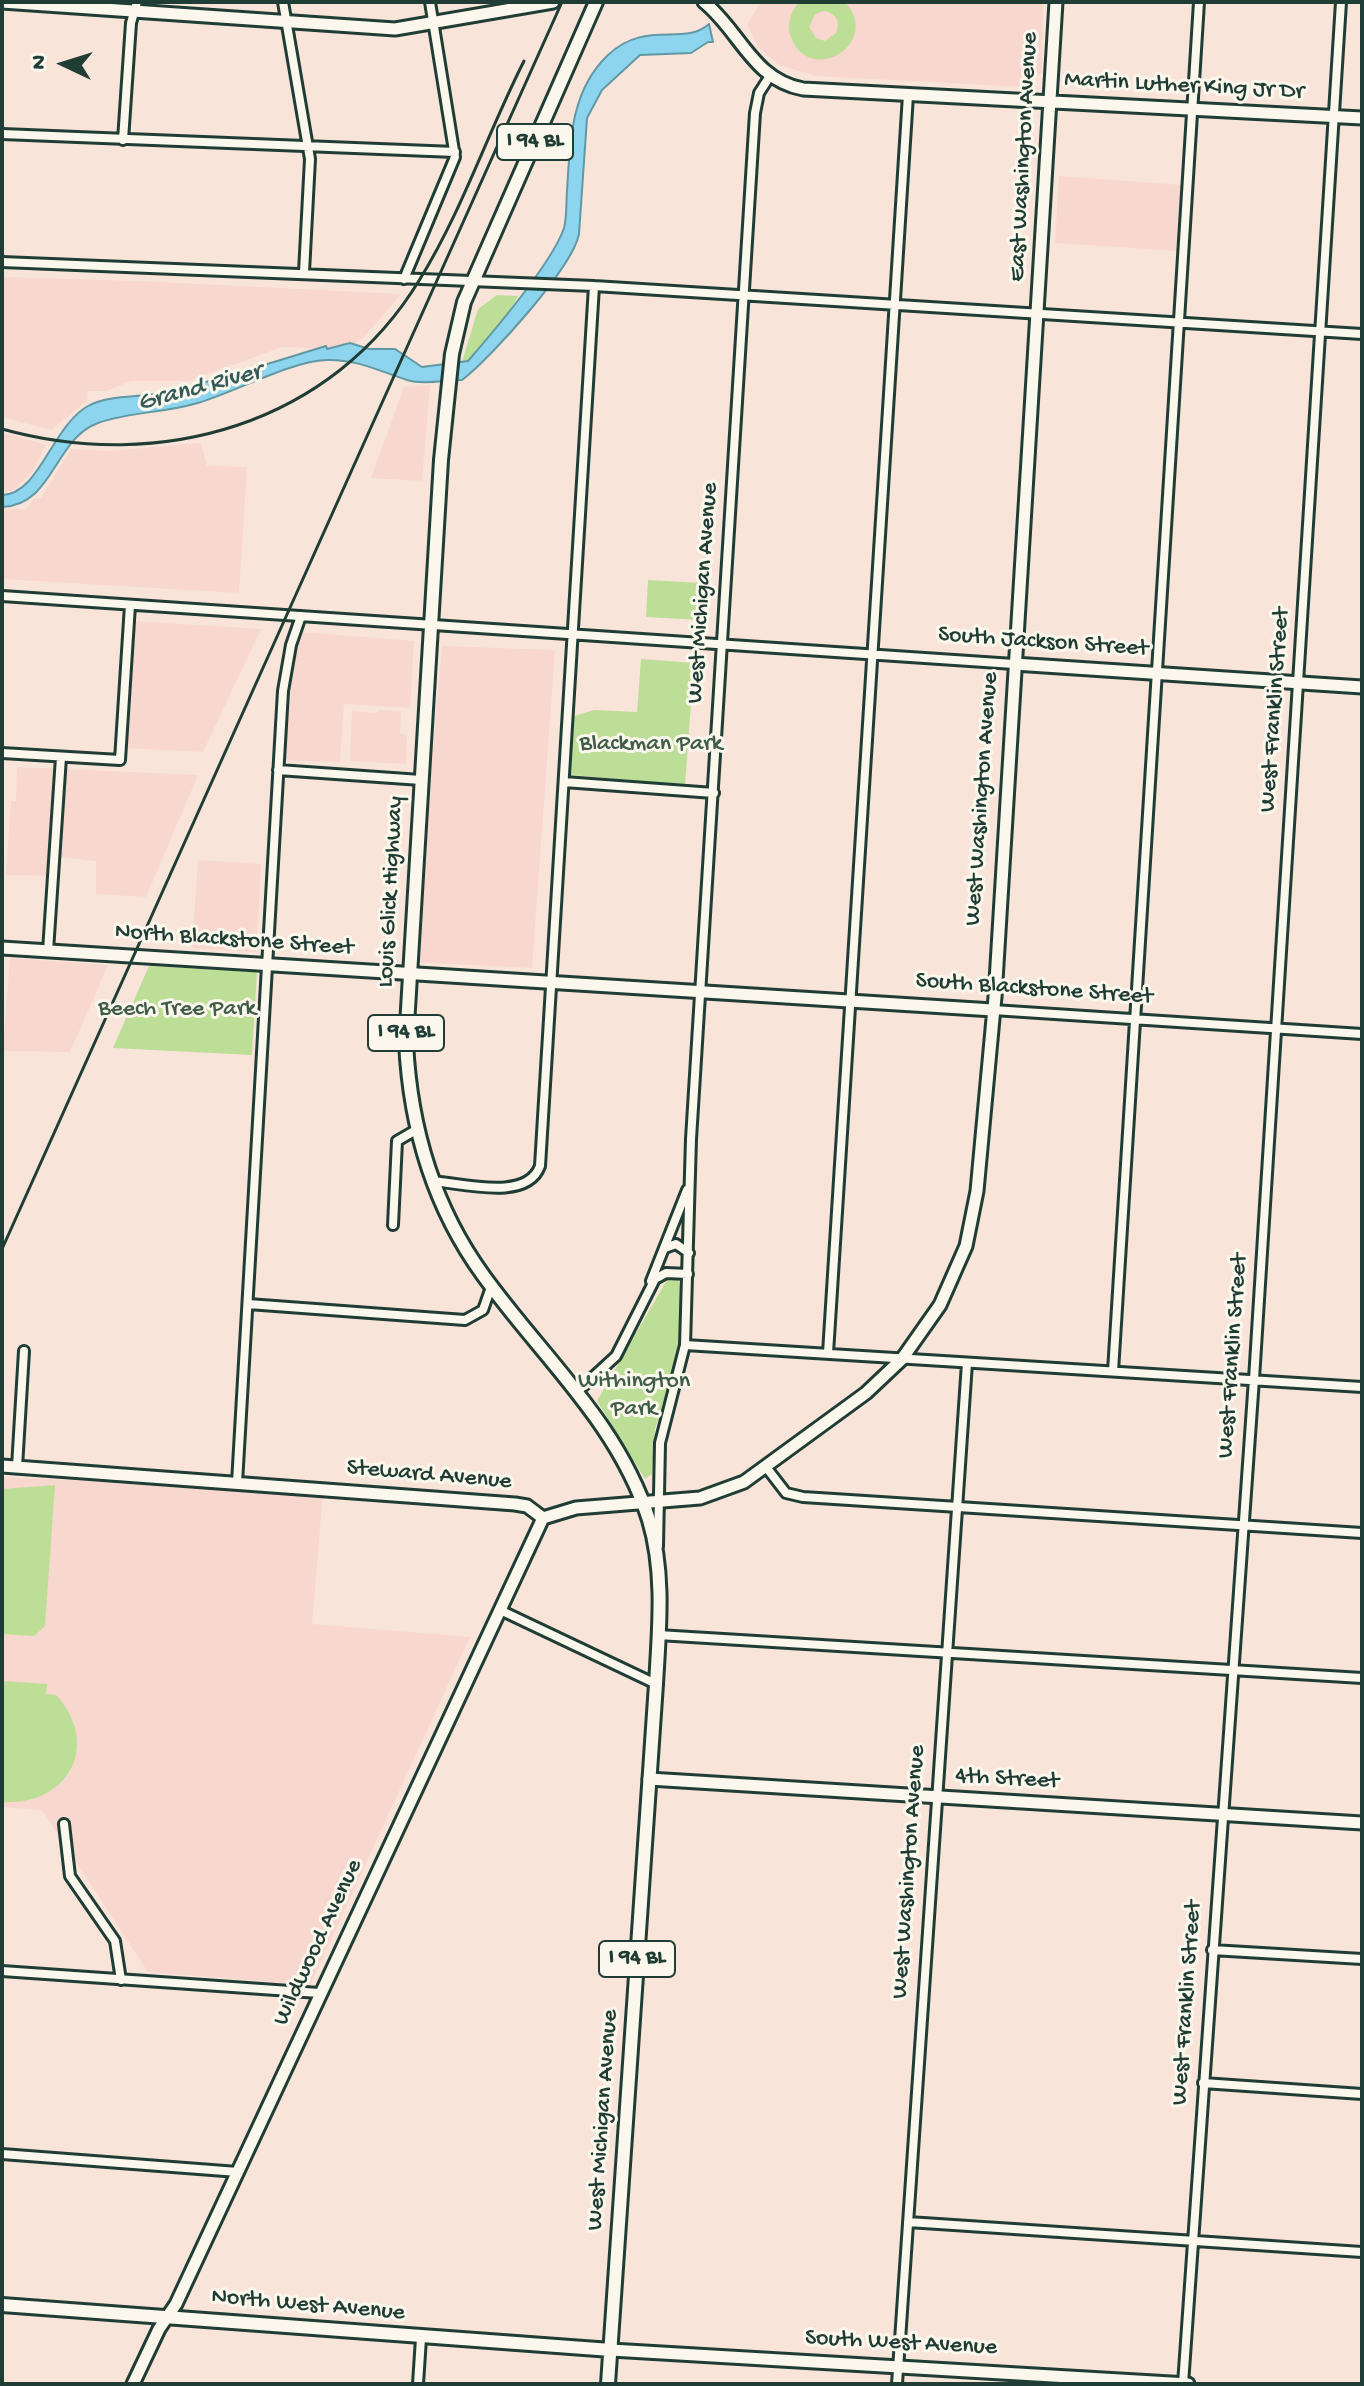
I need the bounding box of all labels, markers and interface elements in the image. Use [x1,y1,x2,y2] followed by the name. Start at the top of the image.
[24,24,104,104] north arrow
[1004,32,1046,282] street label: East Washington Avenue
[27,54,54,70] text: N
[1063,66,1305,108] street label: Martin Luther King Jr Dr
[497,124,573,160] road number: I 94 BL
[135,357,265,421] water label: Grand River
[682,482,726,704] street label: West Michigan Avenue
[1254,607,1298,813] street label: West Franklin Street
[937,621,1149,665] street label: South Jackson Street
[960,671,1006,927] street label: West Washington Avenue
[580,731,722,759] park label: Blackman Park
[373,796,411,988] street label: Louis Glick Highway
[114,918,354,964] street label: North Blackstone Street
[915,967,1153,1013] street label: South Blackstone Street
[98,996,256,1024] park label: Beech Tree Park
[368,1015,444,1051] road number: I 94 BL
[1212,1253,1256,1459] street label: West Franklin Street
[578,1368,690,1424] park label: Withington Park
[345,1454,513,1498] street label: Steward Avenue
[887,1744,933,2000] street label: West Washington Avenue
[954,1763,1060,1797] street label: 4th Street
[268,1855,370,2031] street label: Wildwood Avenue
[1166,1900,1210,2106] street label: West Franklin Street
[599,1941,675,1977] road number: I 94 BL
[582,2009,626,2231] street label: West Michigan Avenue
[210,2283,406,2329] street label: North West Avenue
[804,2325,998,2363] street label: South West Avenue

